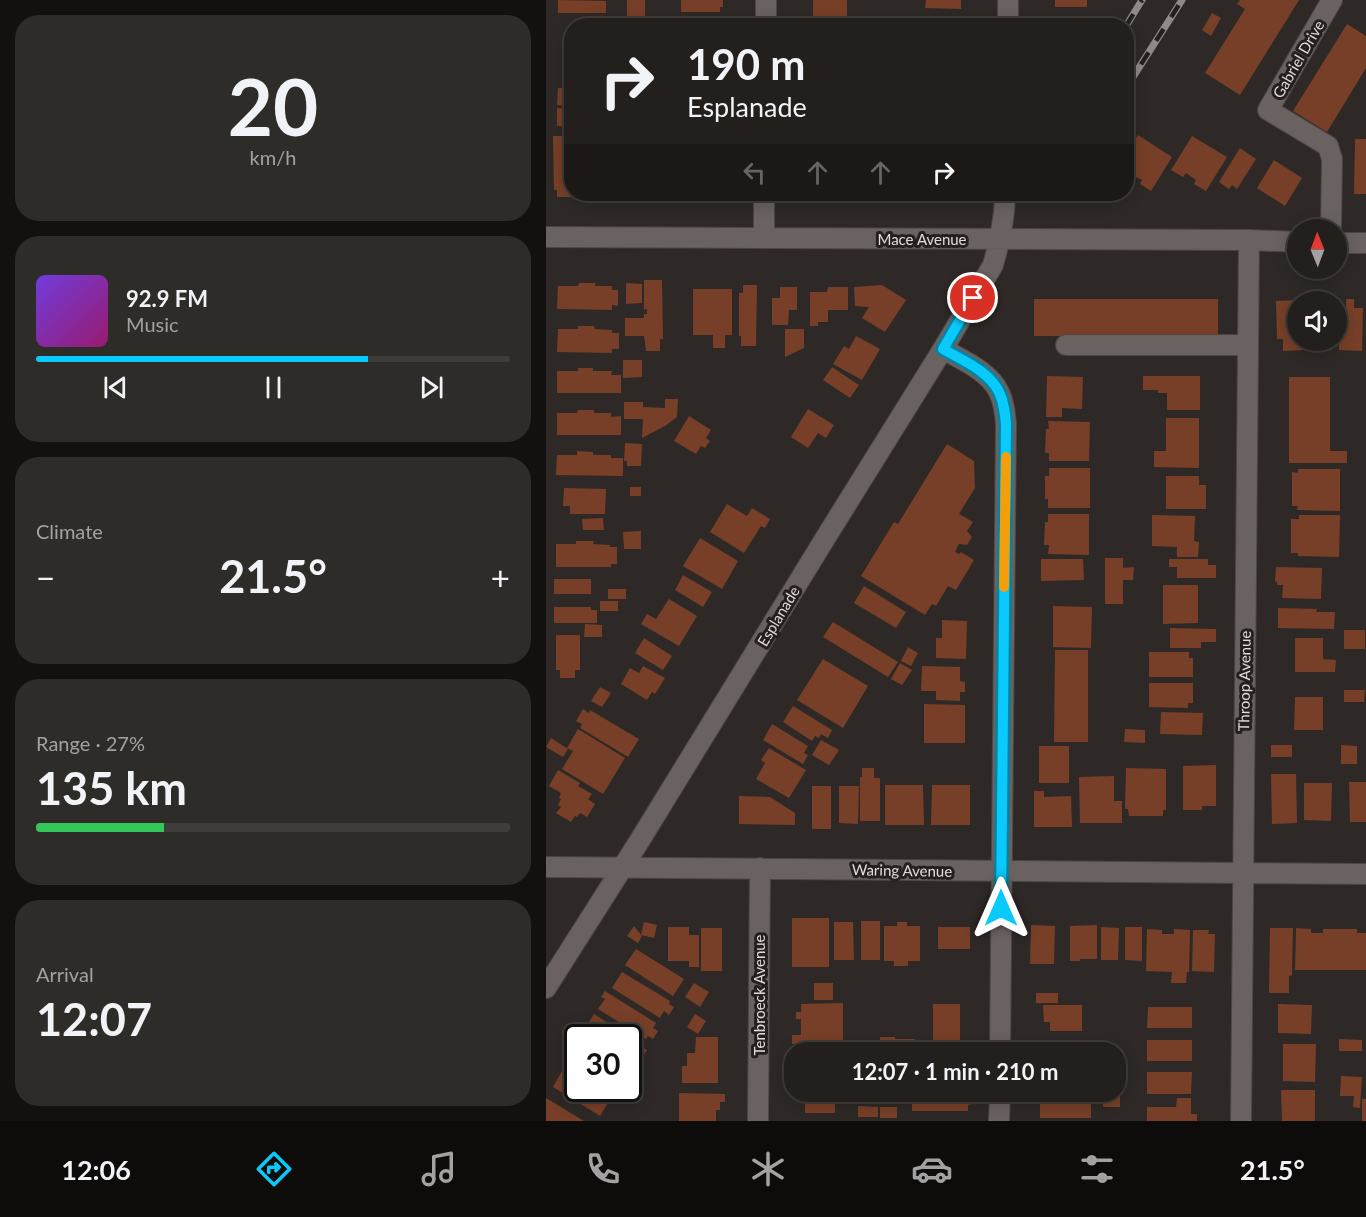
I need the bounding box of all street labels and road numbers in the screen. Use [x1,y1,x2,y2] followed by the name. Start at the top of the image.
[1268,17,1328,101] street label: Gabriel Drive
[877,230,967,248] street label: Mace Avenue
[753,583,803,649] street label: Esplanade
[1234,630,1254,731] street label: Throop Avenue
[852,860,952,880] street label: Waring Avenue
[750,934,768,1056] street label: Tenbroeck Avenue

